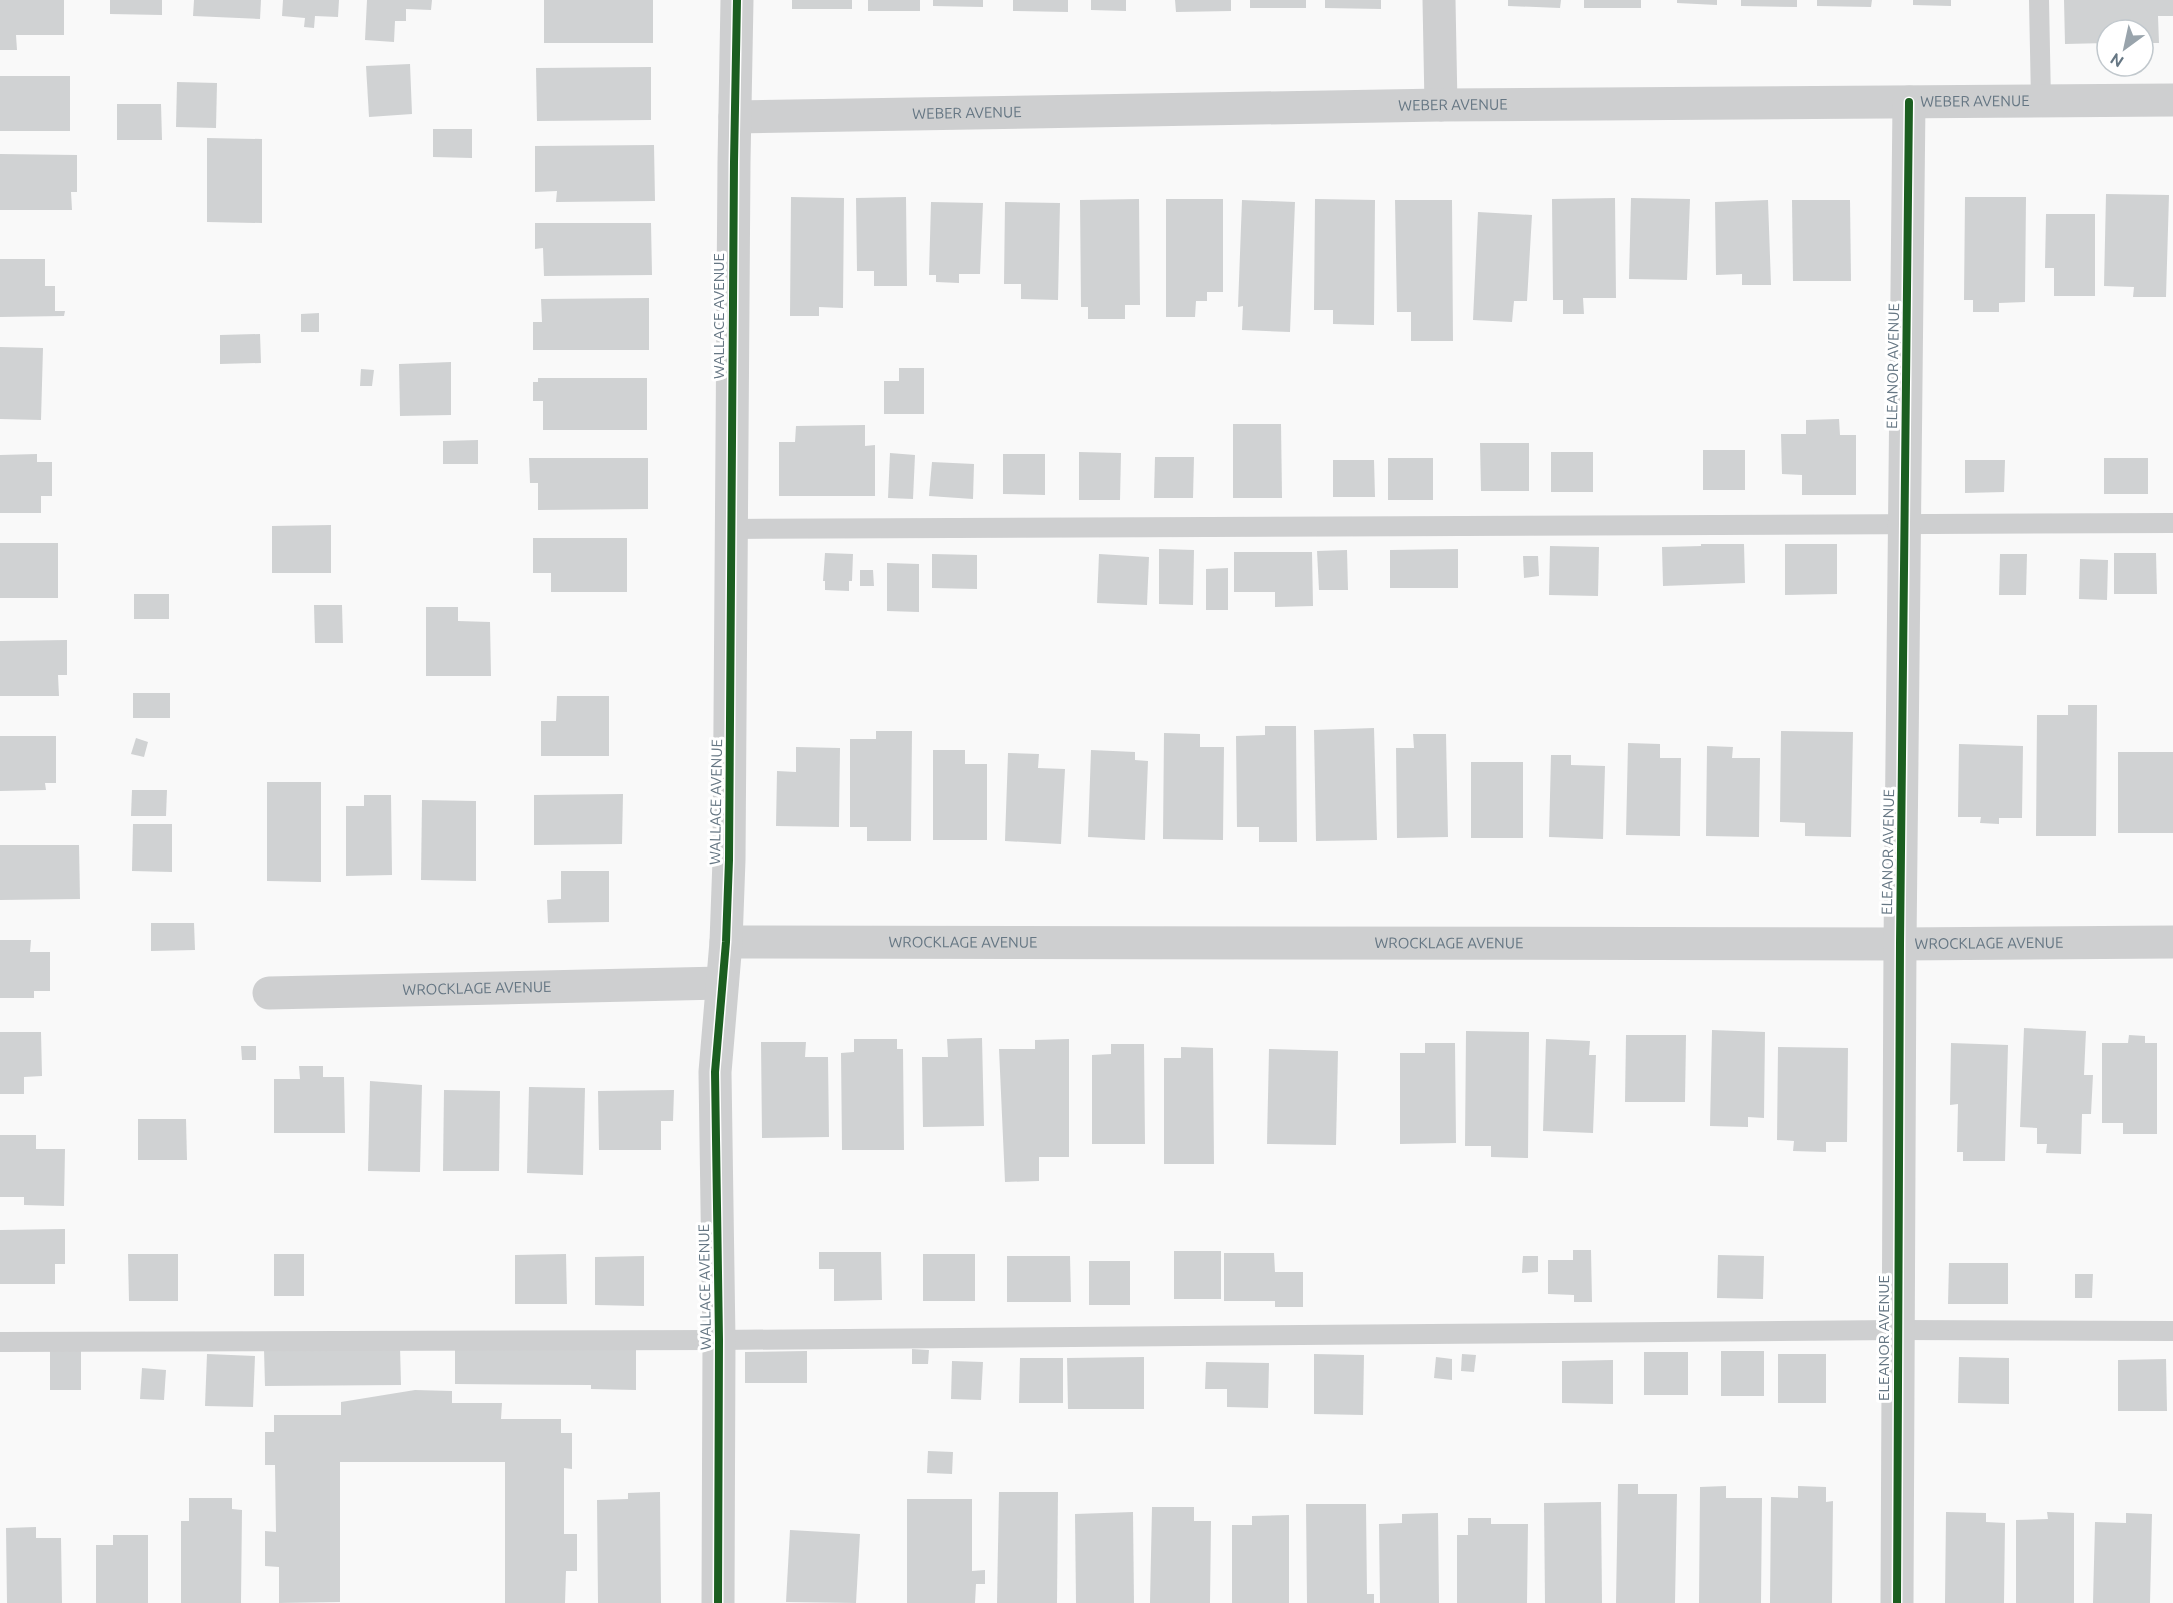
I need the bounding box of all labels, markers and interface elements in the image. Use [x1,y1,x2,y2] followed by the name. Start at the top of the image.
[2095,18,2155,78] north arrow
[2107,50,2127,71] text: N
[1920,92,2030,110] street label: WEBER AVENUE
[1398,96,1508,114] street label: WEBER AVENUE
[912,103,1022,122] street label: WEBER AVENUE
[710,253,727,379] street label: WALLACE AVENUE
[1883,303,1902,429] street label: ELEANOR AVENUE
[706,739,725,865] street label: WALLACE AVENUE
[1878,789,1897,915] street label: ELEANOR AVENUE
[888,933,1038,951] street label: WROCKLAGE AVENUE
[1374,934,1524,951] street label: WROCKLAGE AVENUE
[1914,934,2064,952] street label: WROCKLAGE AVENUE
[402,978,552,998] street label: WROCKLAGE AVENUE
[695,1224,714,1350] street label: WALLACE AVENUE
[1875,1275,1892,1401] street label: ELEANOR AVENUE

